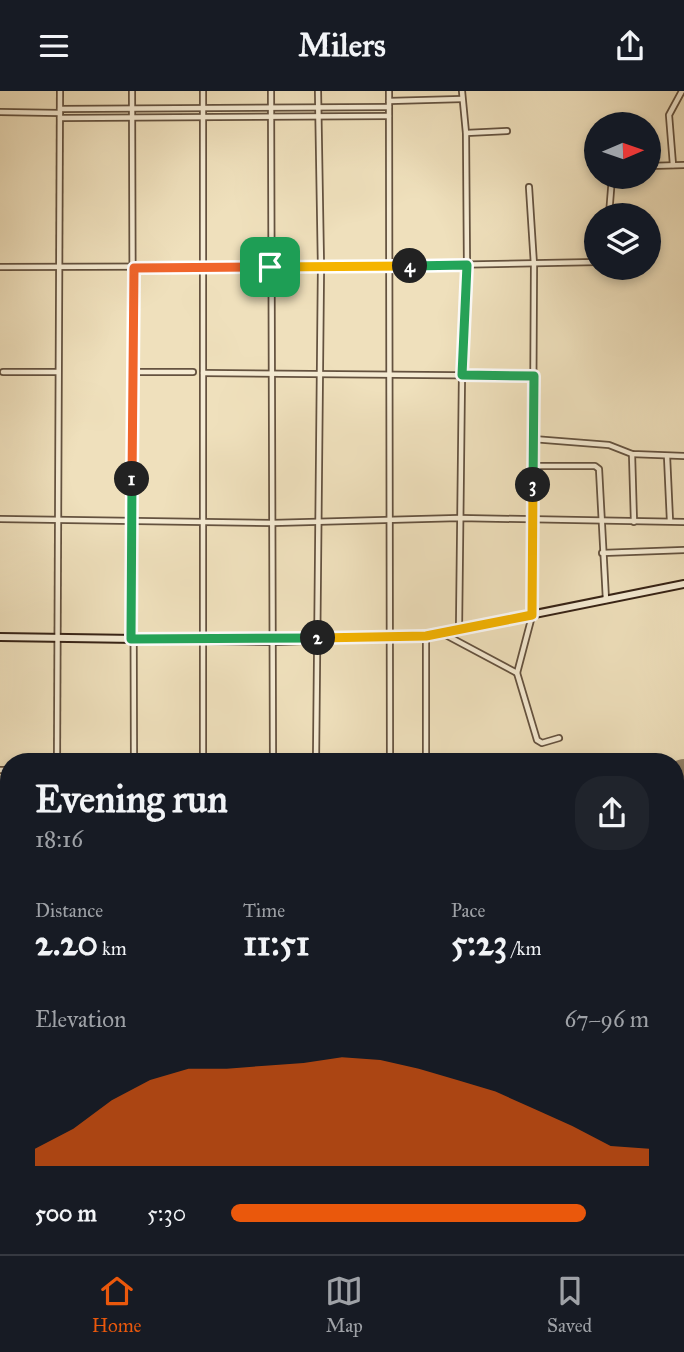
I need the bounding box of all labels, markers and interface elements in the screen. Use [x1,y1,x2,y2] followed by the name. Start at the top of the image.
[298,26,386,65] text: Milers
[35,27,73,65] icon: menu
[611,27,649,65] icon: share
[584,112,662,189] north arrow
[584,112,661,280] map controls
[584,203,661,280] button: layers
[240,237,300,297] pin
[251,248,289,286] icon: arrive
[392,249,428,283] pin: 4
[404,254,415,277] text: 4
[114,461,150,497] pin: 1
[128,467,135,490] text: 1
[516,467,550,503] pin: 3
[529,473,536,496] text: 3
[300,621,336,655] pin: 2
[313,626,322,649] text: 2
[35,776,228,822] text: Evening run
[575,776,649,850] button: share
[35,825,83,853] text: 18:16
[35,899,103,922] text: Distance
[243,899,285,922] text: Time
[451,899,485,922] text: Pace
[35,922,98,965] text: 2.20
[243,922,310,965] text: 11:51
[451,922,507,965] text: 5:23
[98,937,127,960] text: km
[507,937,541,960] text: /km
[35,1005,126,1033] text: Elevation
[564,1005,649,1033] text: 67–96 m
[35,1199,97,1227] text: 500 m
[147,1199,186,1227] text: 5:30
[92,1272,142,1337] tab: Home
[325,1272,363,1337] tab: Map
[547,1272,592,1337] tab: Saved

